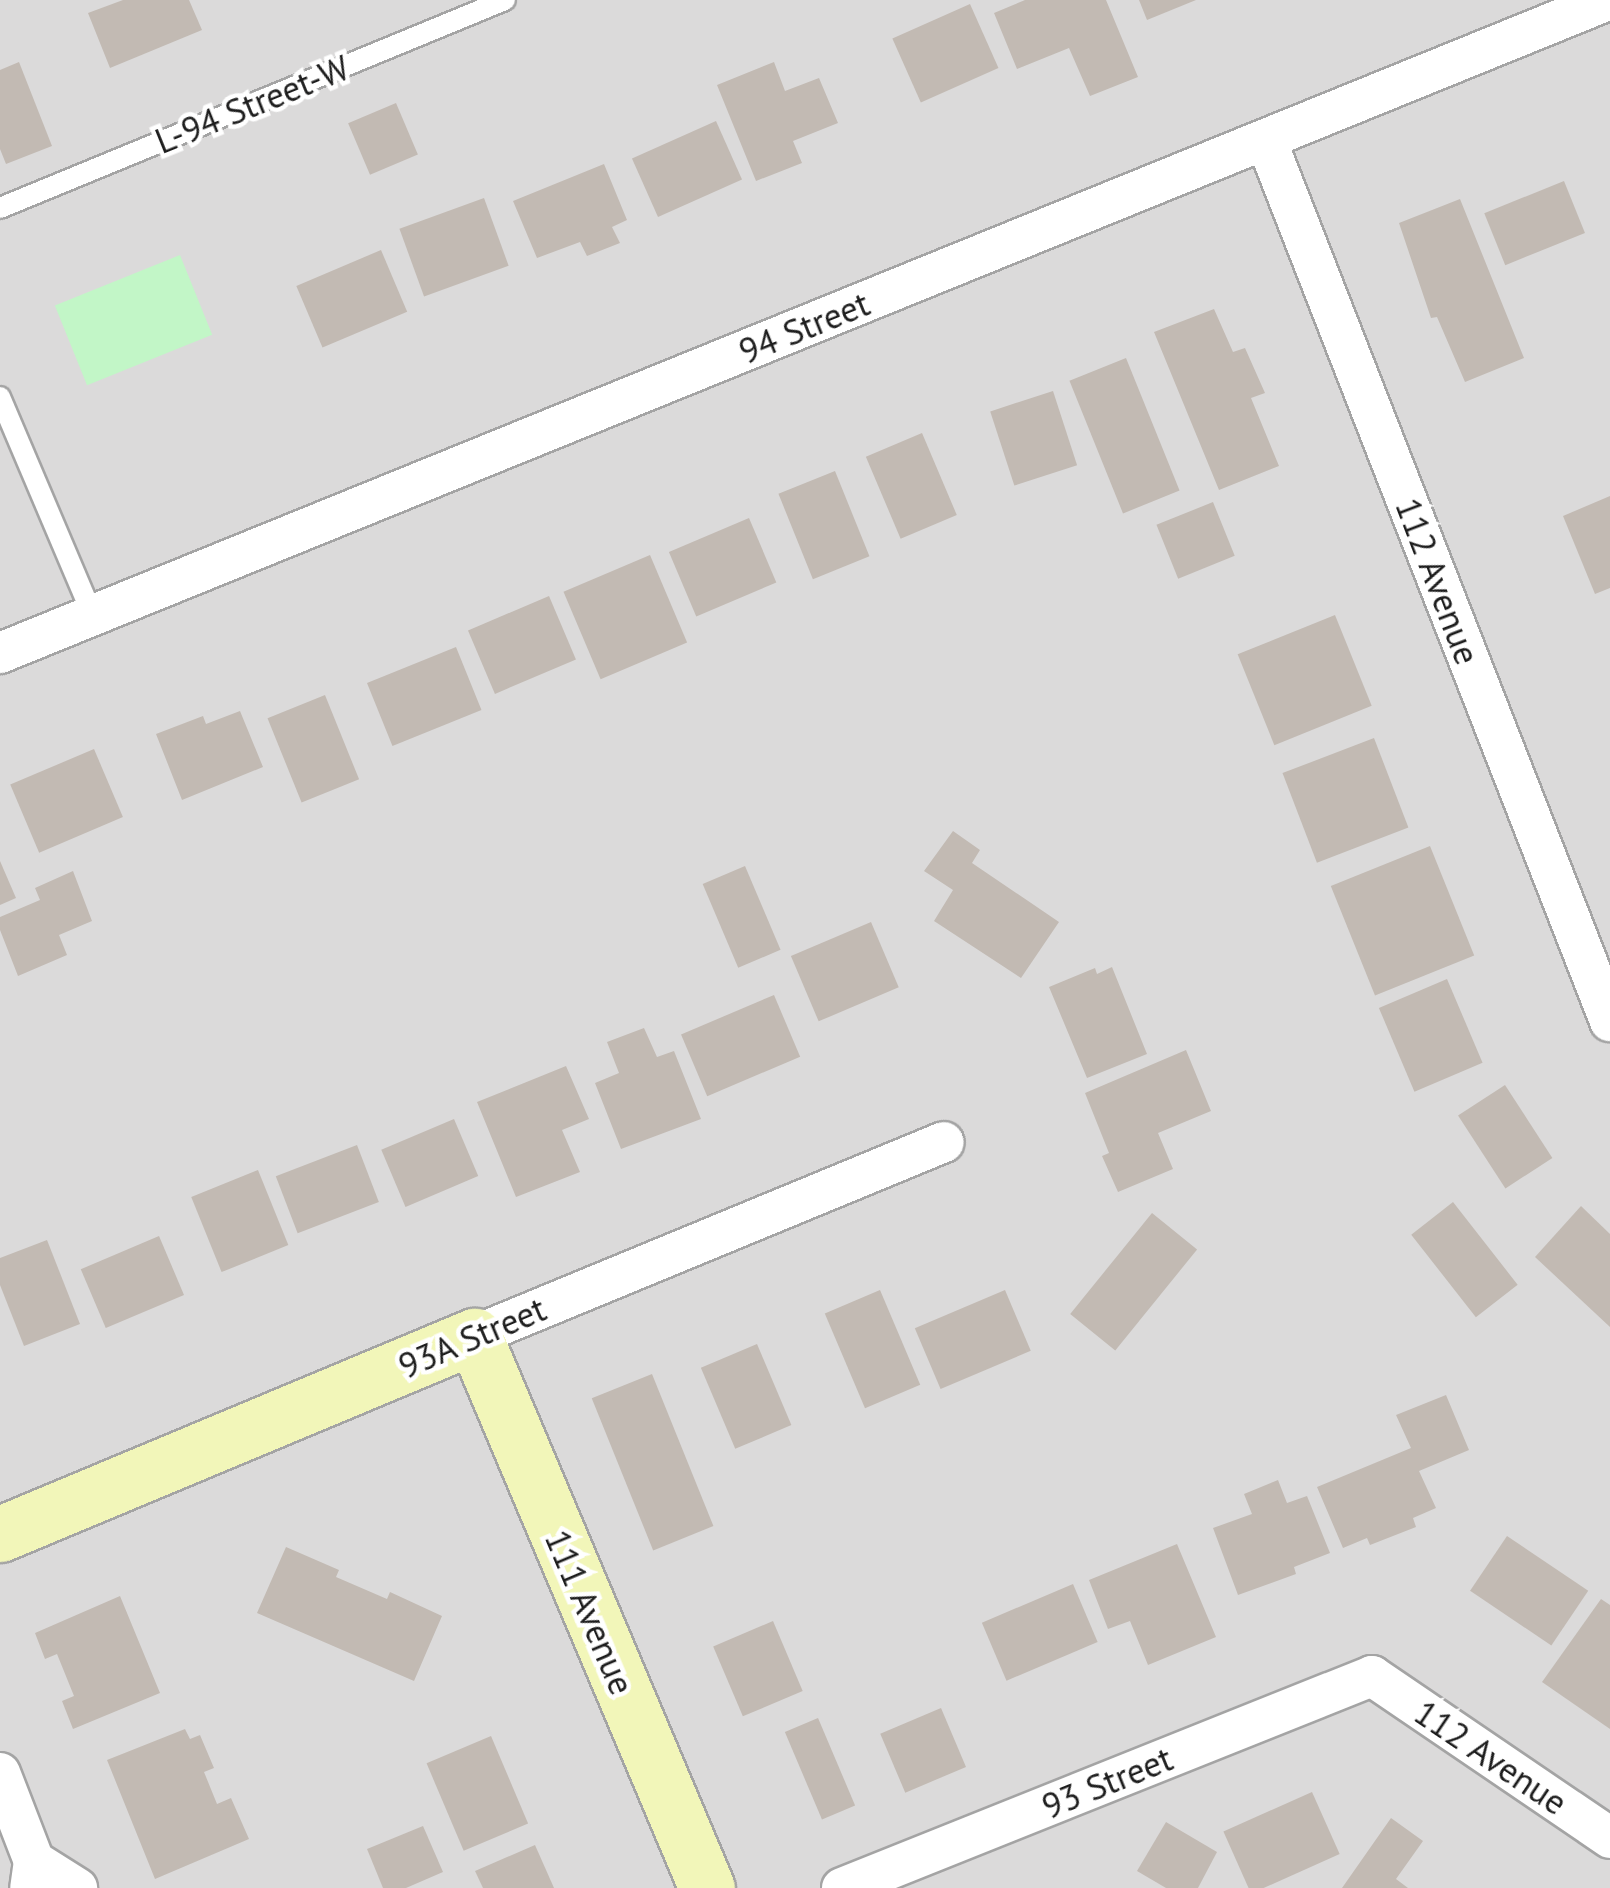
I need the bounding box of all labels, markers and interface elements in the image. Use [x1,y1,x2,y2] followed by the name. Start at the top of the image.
[149,46,355,162] street label: L-94 Street-W
[733,282,875,372] street label: 94 Street
[1387,491,1489,671] street label: 112 Avenue
[391,1287,553,1387] street label: 93A Street
[536,1523,644,1701] street label: 111 Avenue
[1406,1690,1576,1824] street label: 112 Avenue
[1036,1737,1178,1827] street label: 93 Street

